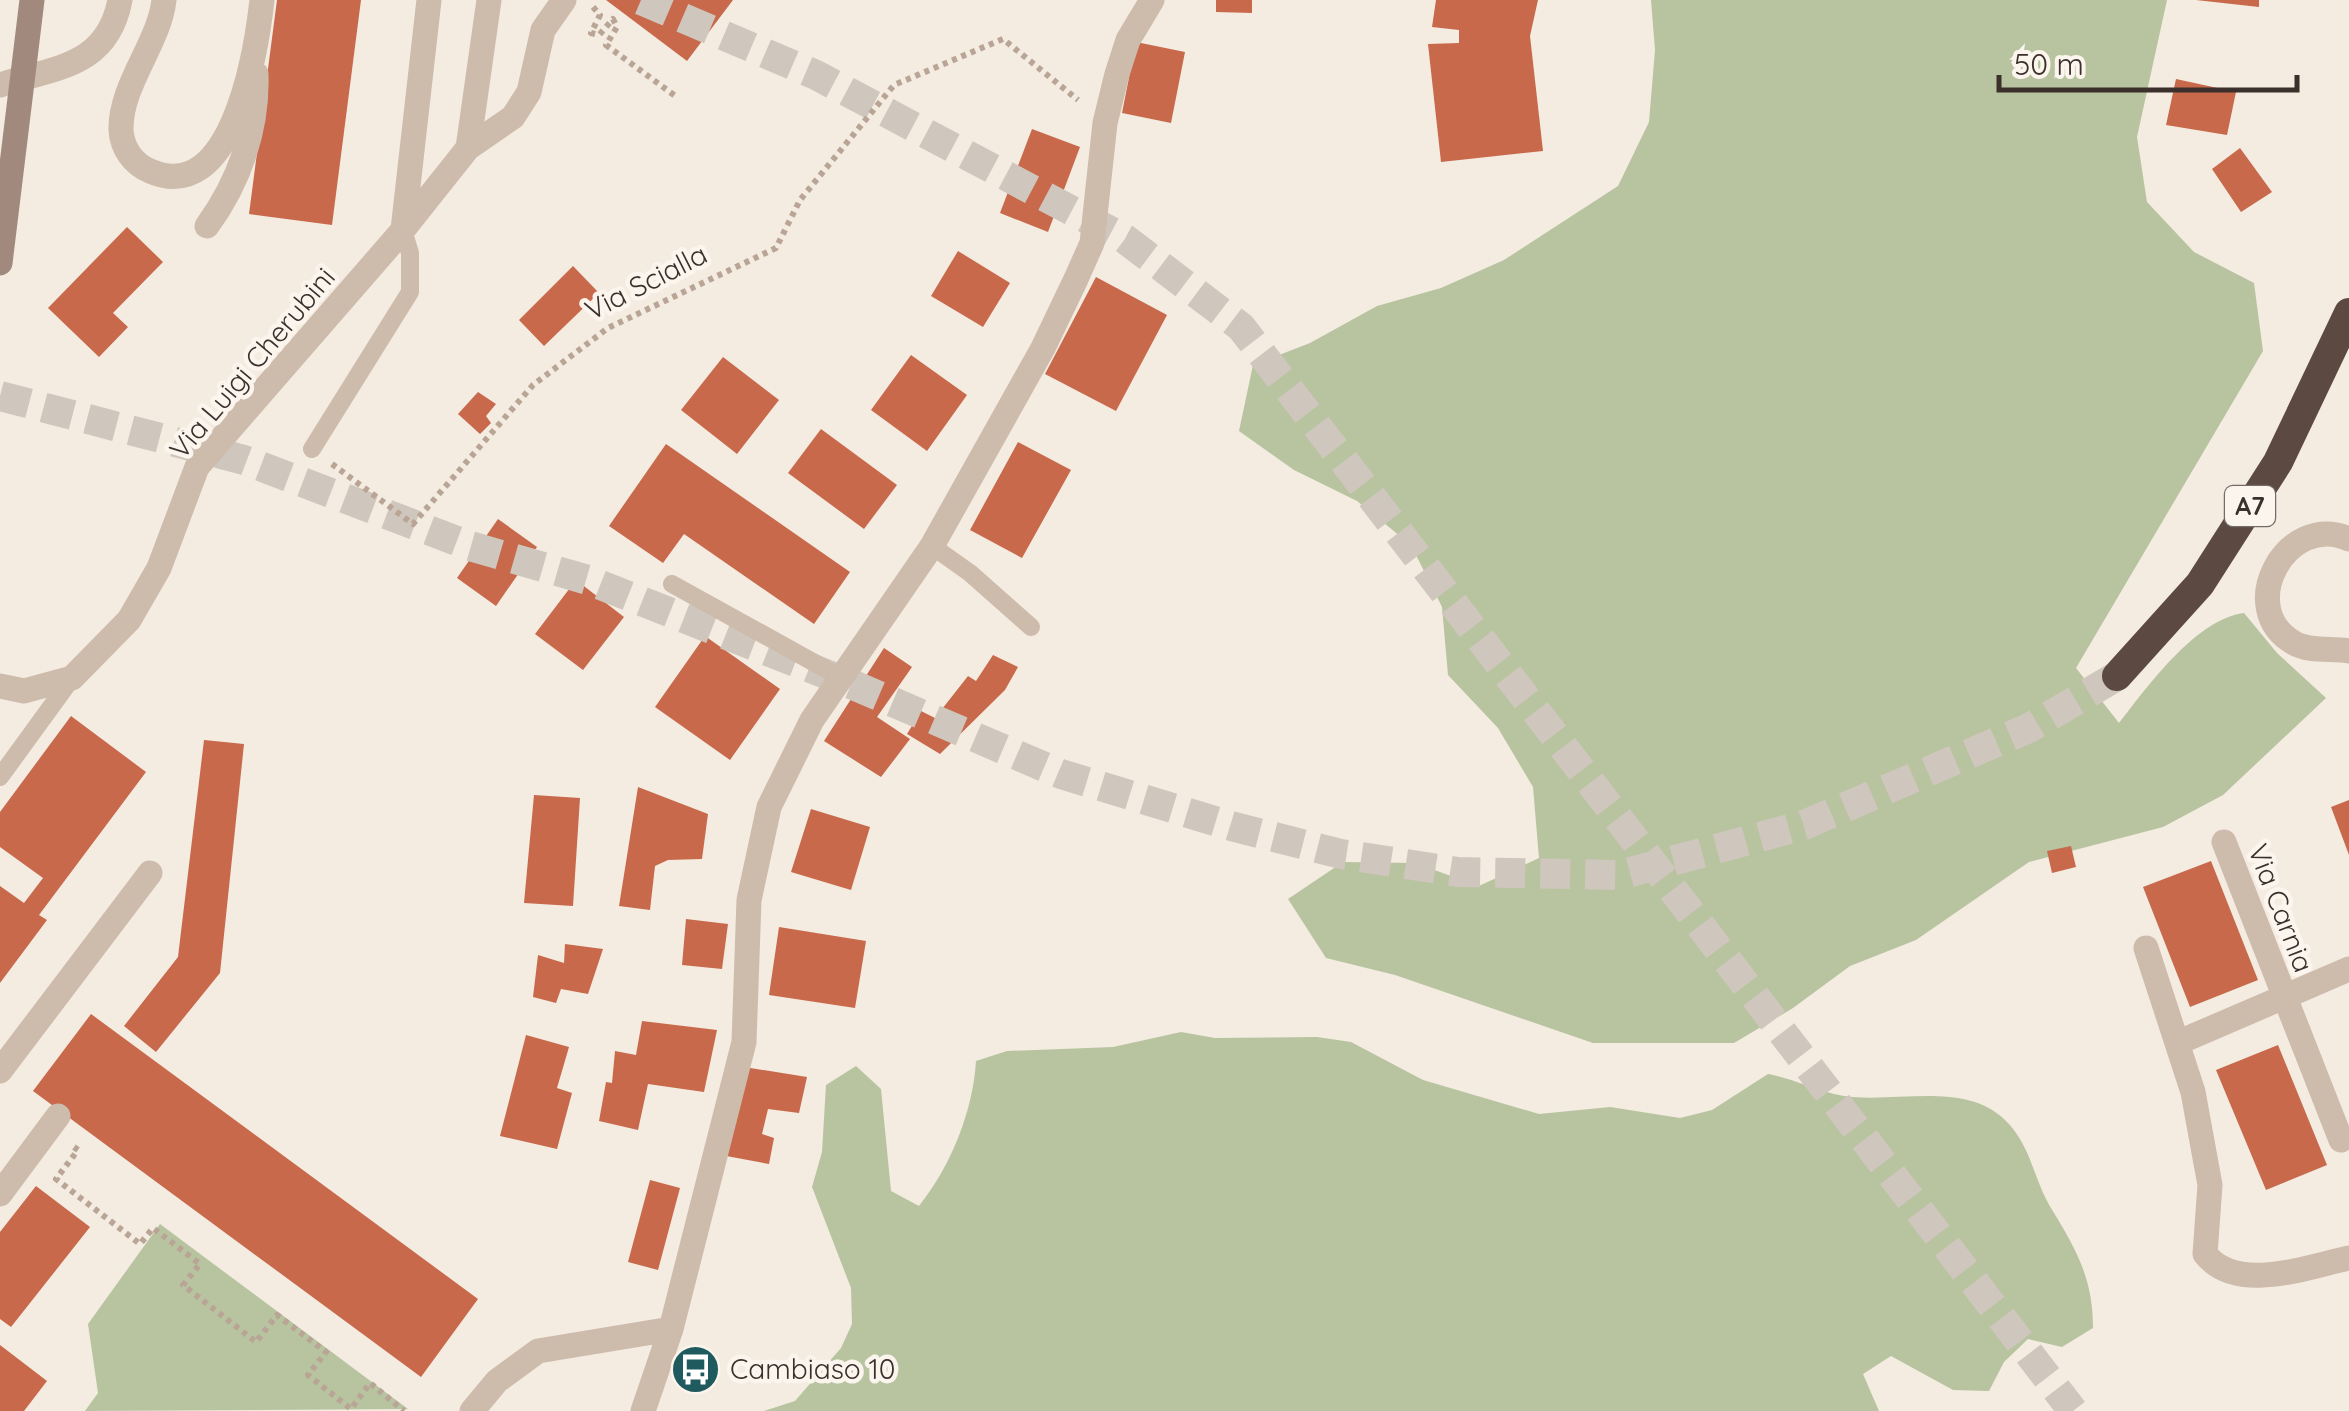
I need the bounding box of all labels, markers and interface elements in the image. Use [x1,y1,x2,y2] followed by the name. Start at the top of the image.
[1999,30,2296,92] scale bar
[2014,45,2084,83] text: 50 m
[579,236,713,327] street label: Via Scialla
[161,260,342,465] street label: Via Luigi Cherubini
[2225,486,2275,526] road number: A7
[2241,839,2322,977] street label: Via Carnia
[669,1343,721,1395] bus stop icon: Cambiaso 10
[730,1351,895,1386] place label: Cambiaso 10

